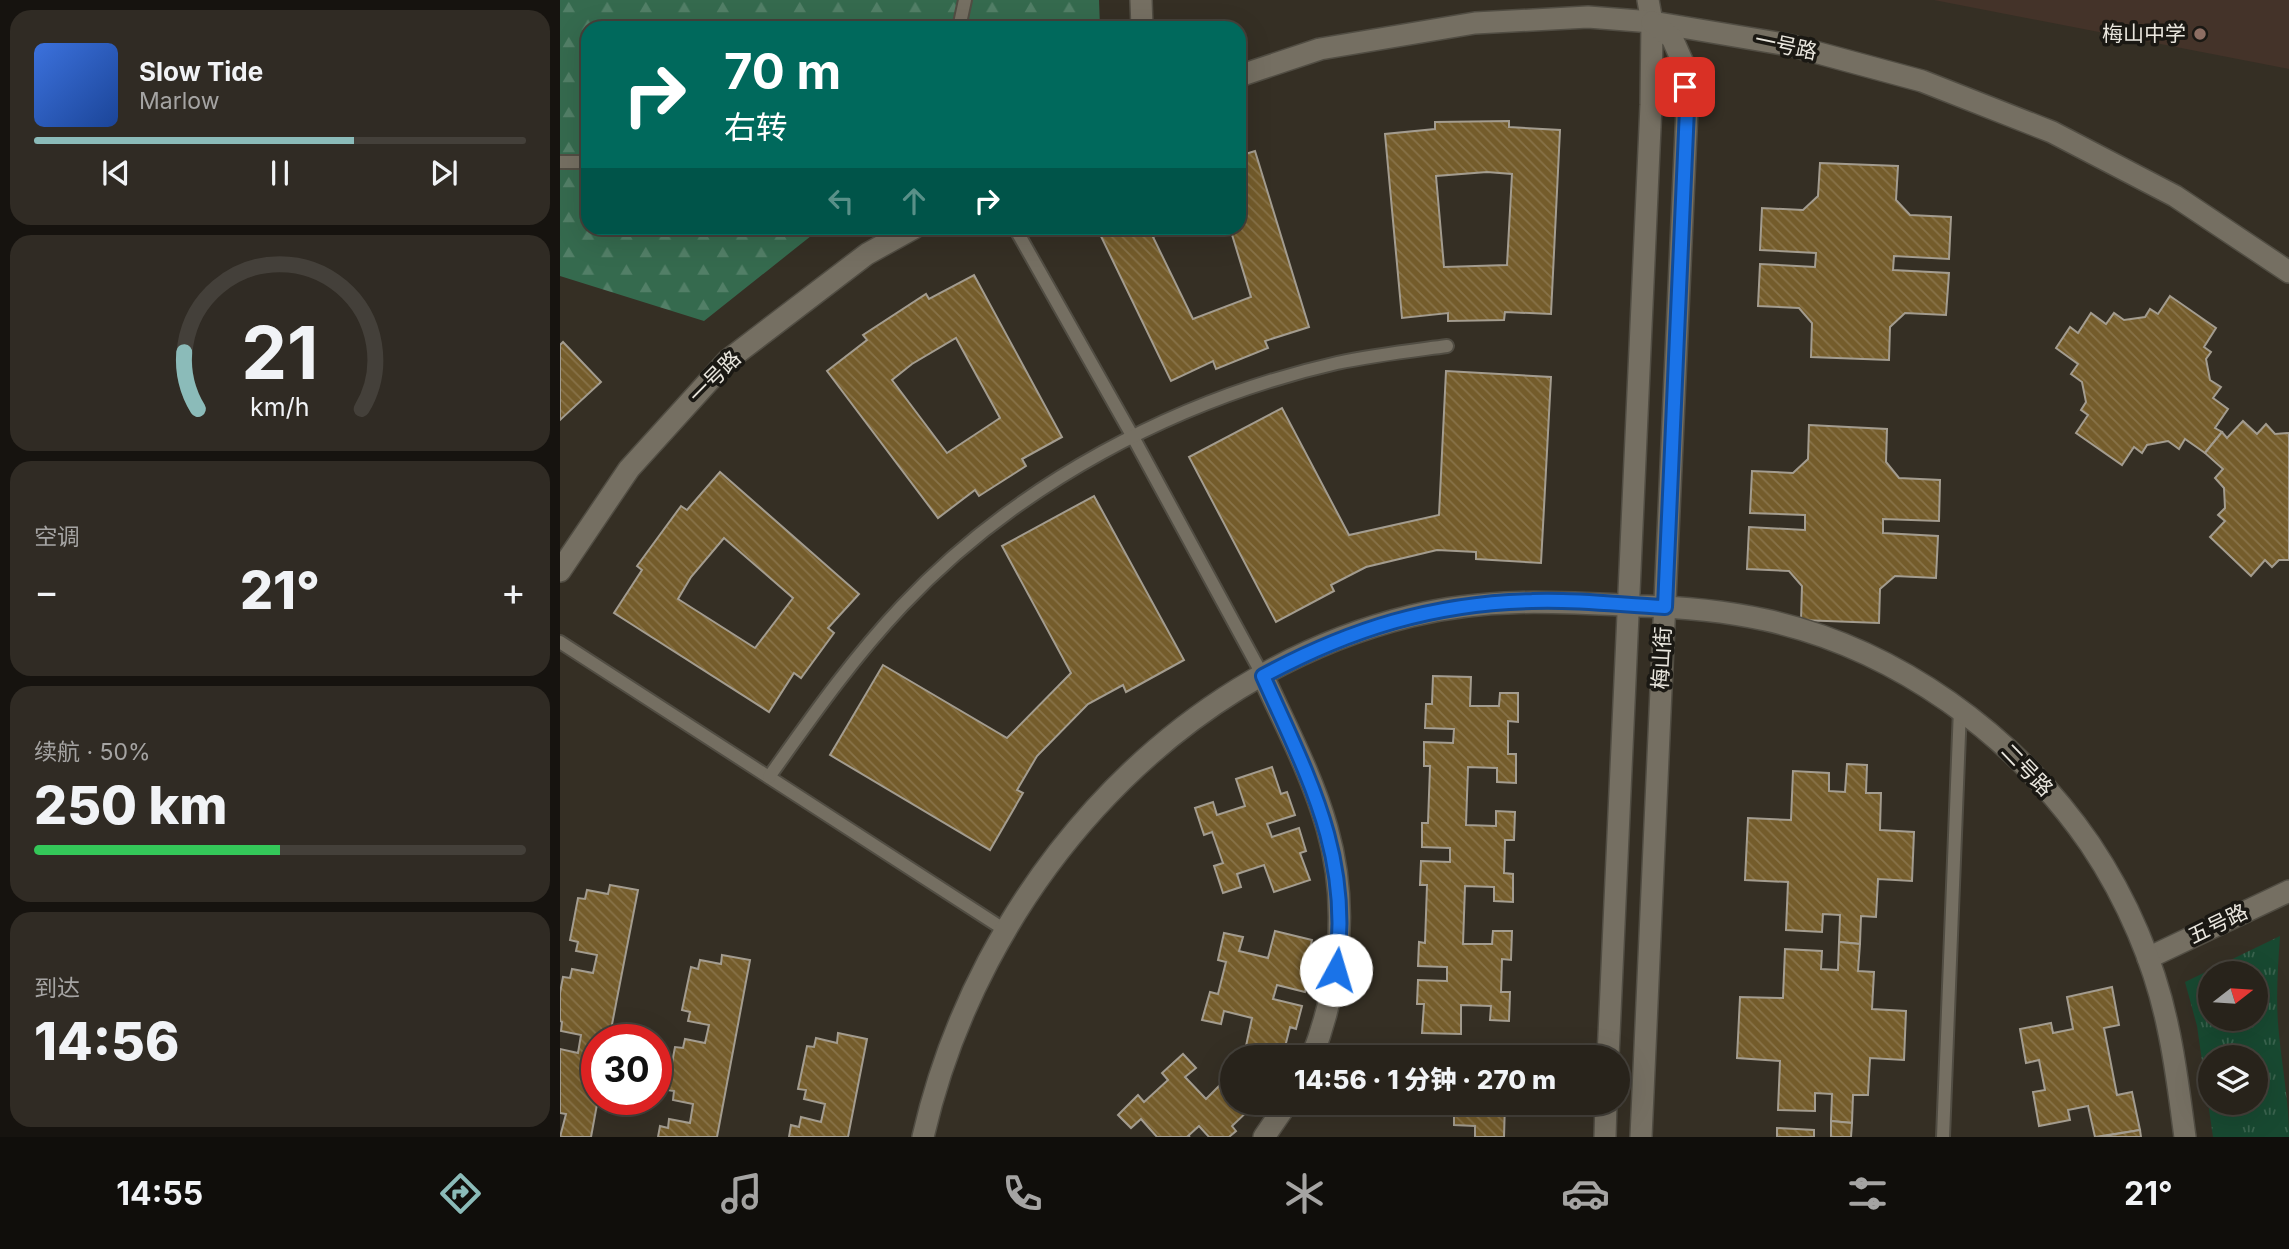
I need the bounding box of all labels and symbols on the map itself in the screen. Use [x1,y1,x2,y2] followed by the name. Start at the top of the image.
[2102,21,2186,46] place label: 梅山中学
[2192,26,2208,42] marker: 梅山中学
[1753,27,1820,64] street label: 一号路
[1655,57,1715,117] pin
[684,346,746,408] street label: 一号路
[1647,626,1676,690] street label: 梅山街
[1996,738,2058,801] street label: 二号路
[2184,899,2252,949] street label: 五号路
[1299,933,1373,1007] position arrow
[2198,961,2268,1031] north arrow
[581,1024,672,1115] speed limit sign: 30

